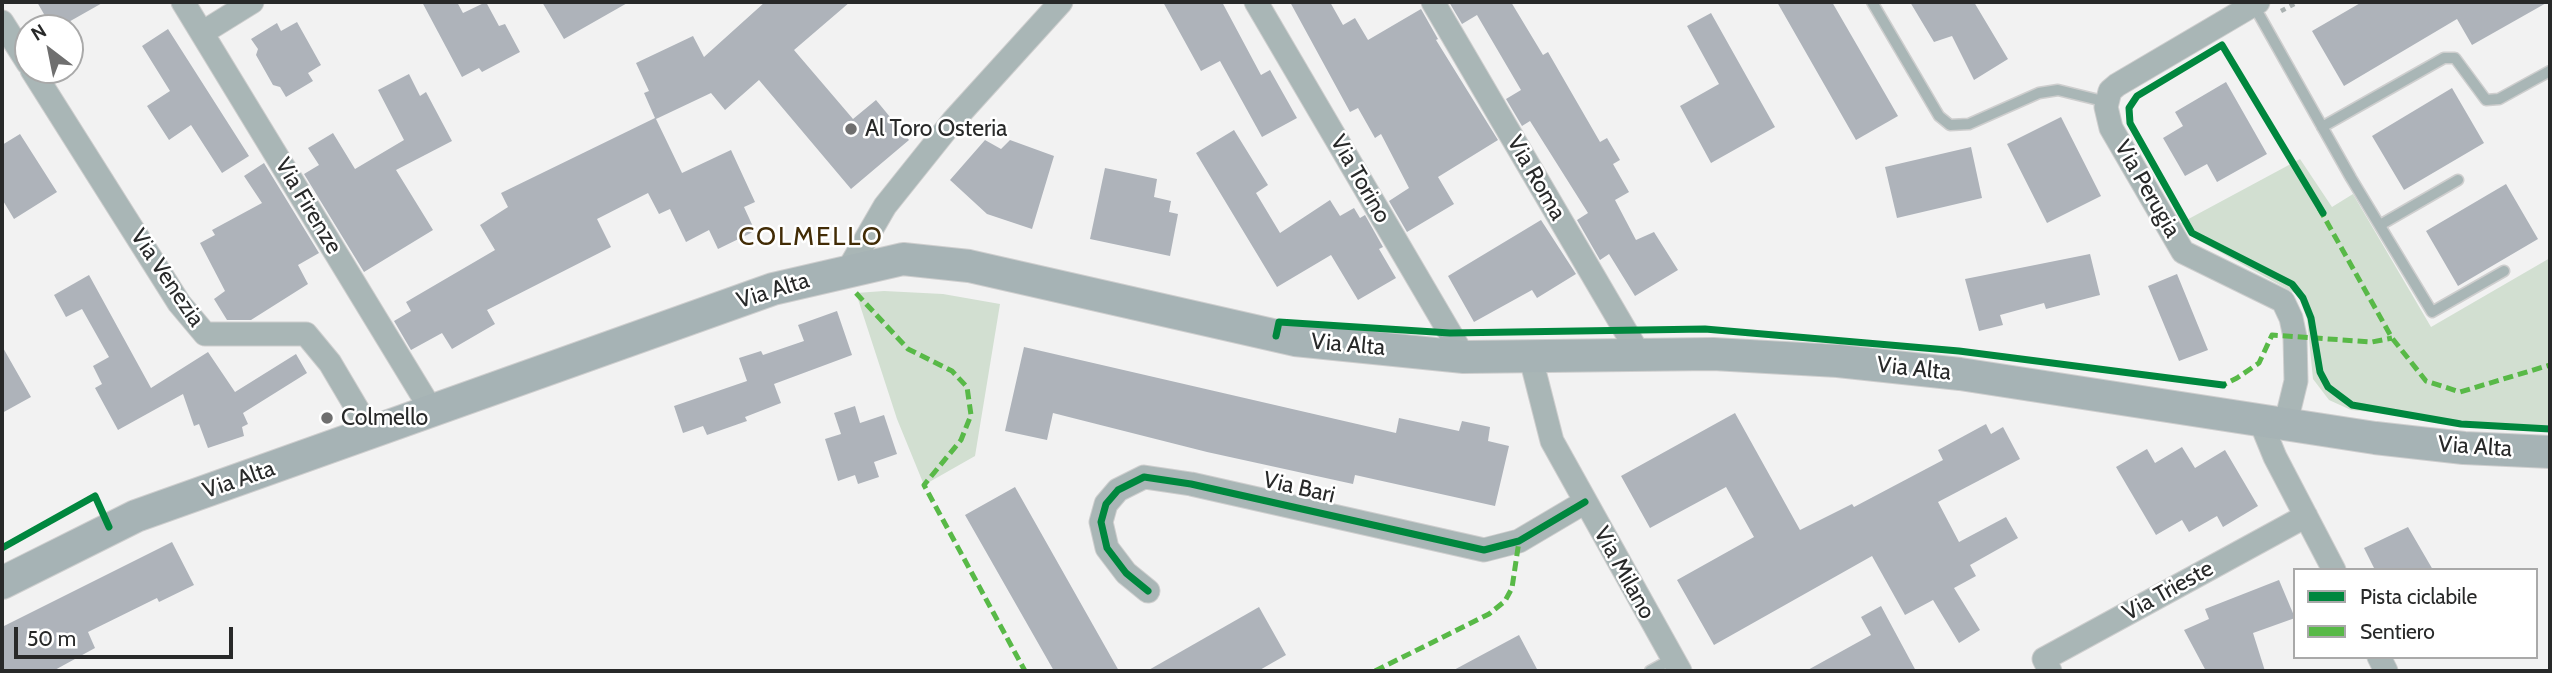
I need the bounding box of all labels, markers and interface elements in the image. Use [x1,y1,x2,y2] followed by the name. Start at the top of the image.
[14,14,84,84] north arrow
[27,19,50,46] text: N
[865,115,1007,143] place label: Al Toro Osteria
[843,121,859,137] marker: Al Toro Osteria
[1324,130,1396,228] street label: Via Torino
[1501,131,1571,225] street label: Via Roma
[2108,135,2186,243] street label: Via Perugia
[269,153,347,259] street label: Via Firenze
[739,221,883,253] district label: COLMELLO
[124,224,210,332] street label: Via Venezia
[733,267,813,315] street label: Via Alta
[1310,328,1386,362] street label: Via Alta
[1876,351,1952,387] street label: Via Alta
[341,404,428,432] place label: Colmello
[319,410,335,426] marker: Colmello
[2437,431,2513,463] street label: Via Alta
[199,455,279,505] street label: Via Alta
[1260,466,1338,510] street label: Via Bari
[1587,522,1661,624] street label: Via Milano
[2118,555,2218,627] street label: Via Trieste
[2293,568,2538,659] legend
[2360,584,2477,609] text: Pista ciclabile
[18,614,236,658] scale bar
[2360,619,2435,644] text: Sentiero
[27,626,76,651] text: 50 m

